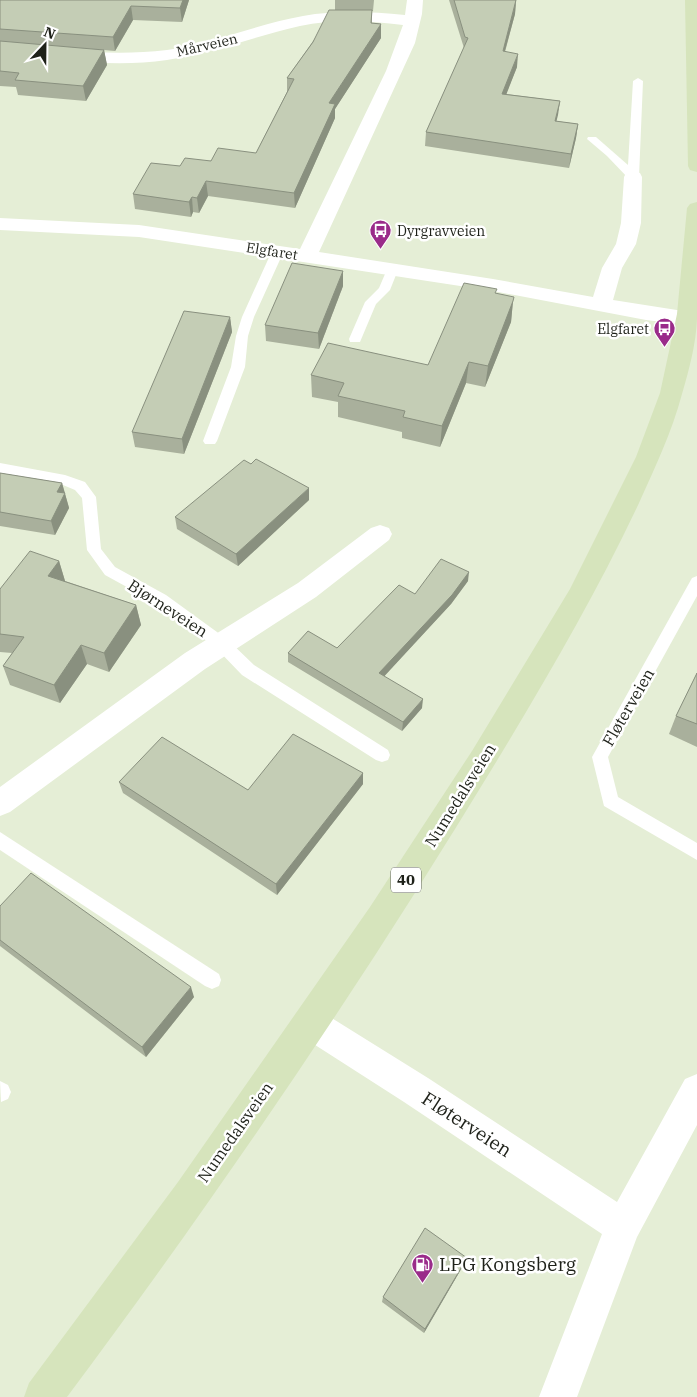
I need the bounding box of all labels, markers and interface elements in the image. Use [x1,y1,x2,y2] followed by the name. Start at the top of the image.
[20,20,70,70] north arrow
[41,23,58,43] text: N
[175,29,239,61] street label: Mårveien
[369,219,393,250] bus stop icon: Dyrgravveien
[397,222,485,240] place label: Dyrgravveien
[245,238,299,264] street label: Elgfaret
[653,317,677,348] bus stop icon: Elgfaret
[597,320,649,338] place label: Elgfaret
[124,575,212,641] street label: Bjørneveien
[598,665,658,749] street label: Fløterveien
[420,740,500,850] street label: Numedalsveien
[391,868,421,892] road number: 40
[193,1078,277,1186] street label: Numedalsveien
[417,1086,517,1162] street label: Fløterveien
[411,1252,435,1283] fuel station icon: LPG Kongsberg
[439,1252,577,1276] place label: LPG Kongsberg

